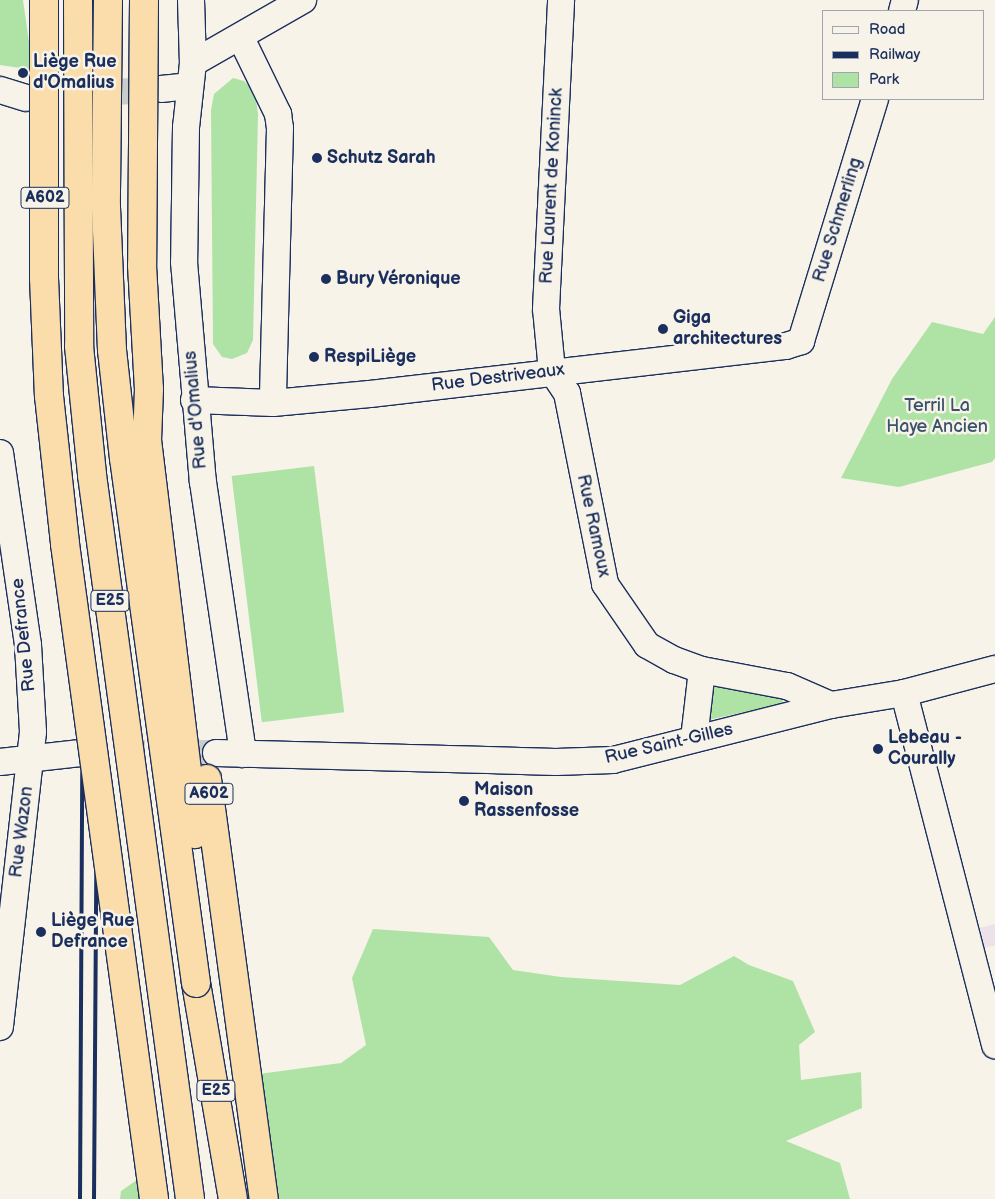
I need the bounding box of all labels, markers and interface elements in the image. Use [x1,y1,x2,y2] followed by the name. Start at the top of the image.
[822,10,985,100] legend
[869,20,905,39] text: Road
[869,45,920,64] text: Railway
[33,52,117,94] place label: Liège Rue d'Omalius
[17,67,29,79] marker: Liège Rue d'Omalius
[869,70,899,89] text: Park
[536,88,568,284] street label: Rue Laurent de Koninck
[327,147,435,169] place label: Schutz Sarah
[311,152,323,164] marker: Schutz Sarah
[809,155,867,285] street label: Rue Schmerling
[20,184,70,212] road number: A602
[336,268,462,290] place label: Bury Véronique
[320,273,332,285] marker: Bury Véronique
[673,308,782,350] place label: Giga architectures
[657,323,669,335] marker: Giga architectures
[324,346,416,368] place label: RespiLiège
[180,350,212,470] street label: Rue d'Omalius
[308,351,320,363] marker: RespiLiège
[430,359,566,397] street label: Rue Destriveaux
[886,396,988,438] park label: Terril La Haye Ancien
[572,473,614,579] street label: Rue Ramoux
[7,577,41,693] street label: Rue Defrance
[90,588,130,614] road number: E25
[603,719,735,769] street label: Rue Saint-Gilles
[888,728,962,771] place label: Lebeau - Courally
[872,743,884,755] marker: Lebeau - Courally
[474,780,579,822] place label: Maison Rassenfosse
[184,781,234,808] road number: A602
[6,785,38,879] street label: Rue Wazon
[458,795,470,807] marker: Maison Rassenfosse
[51,911,135,954] place label: Liège Rue Defrance
[35,926,47,938] marker: Liège Rue Defrance
[196,1078,236,1104] road number: E25

